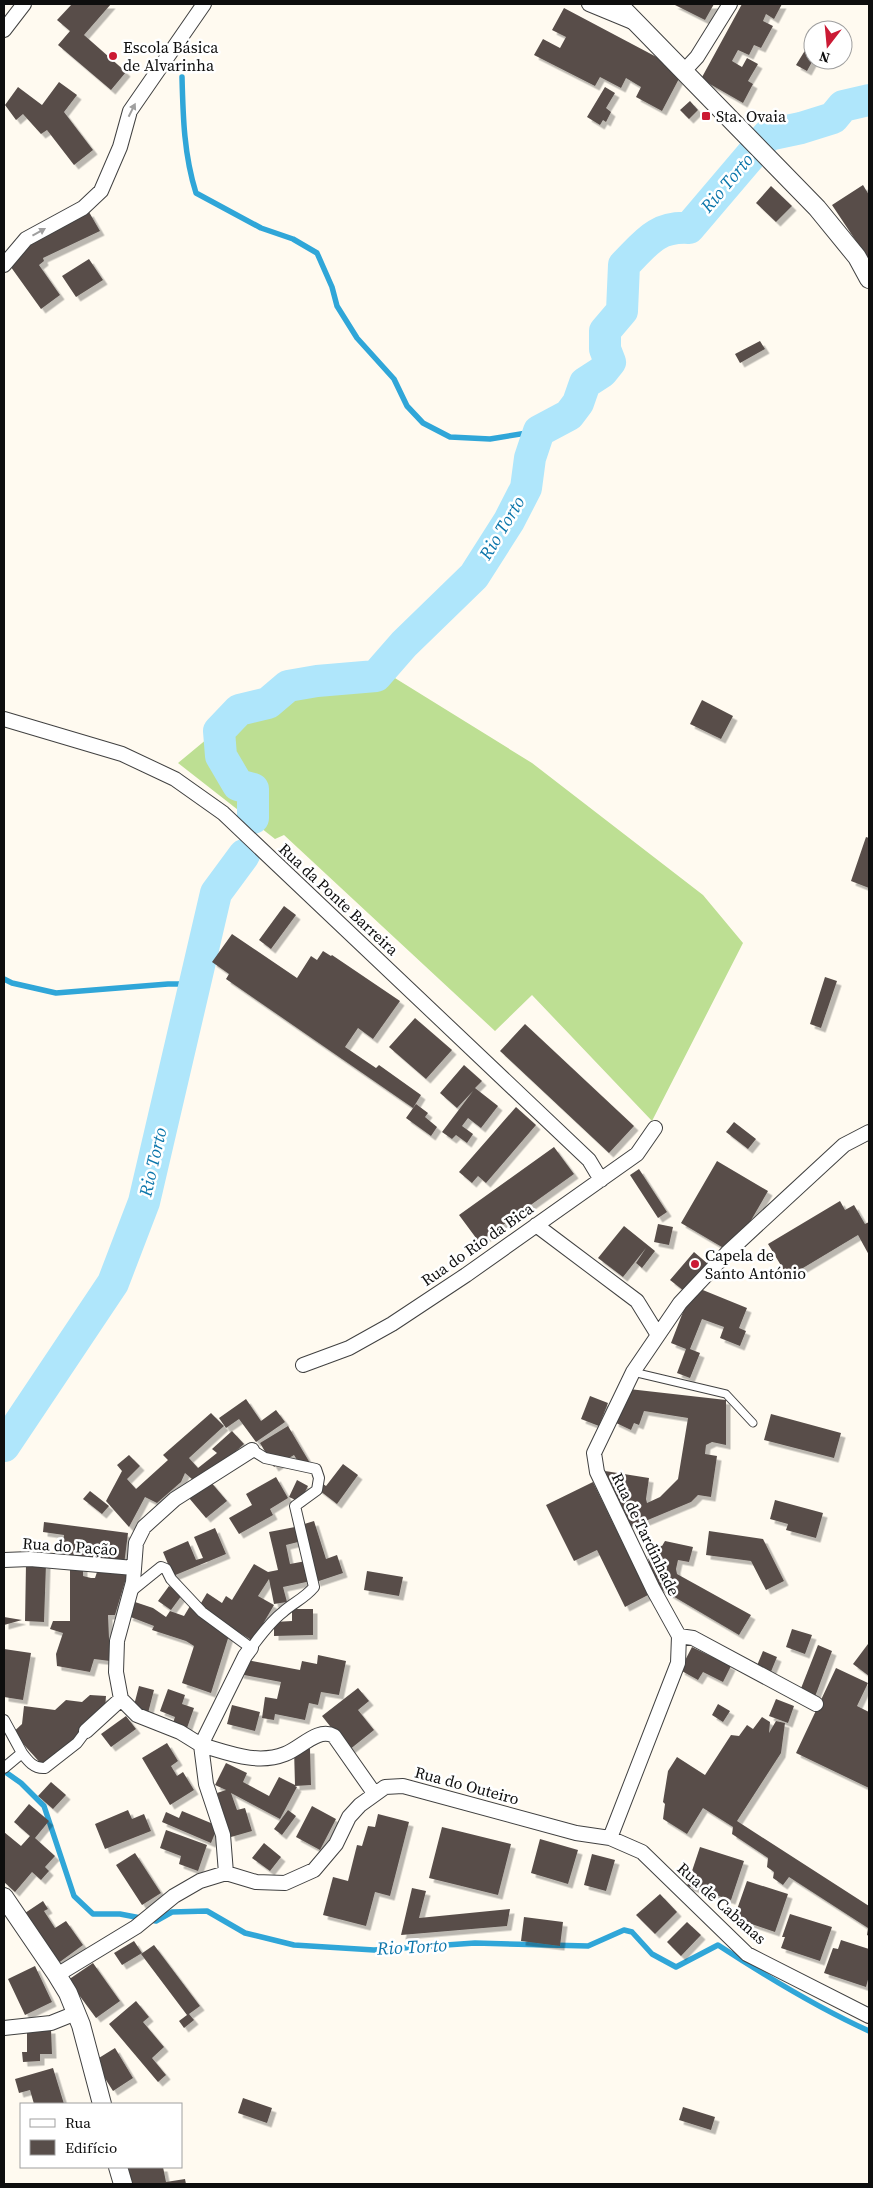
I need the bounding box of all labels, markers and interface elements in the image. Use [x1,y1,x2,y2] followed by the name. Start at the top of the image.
[803,20,853,70] north arrow
[123,36,219,76] place label: Escola Básica de Alvarinha
[817,46,832,69] text: N
[107,50,119,62] marker: Escola Básica de Alvarinha
[128,103,136,117] one-way arrow
[716,105,787,127] place label: Sta. Ovaia
[700,110,712,122] marker: Sta. Ovaia
[694,148,759,218] water label: Rio Torto
[32,228,45,237] one-way arrow
[472,491,530,565] water label: Rio Torto
[274,838,404,961] street label: Rua da Ponte Barreira
[132,1125,173,1200] water label: Rio Torto
[417,1197,538,1291] street label: Rua do Rio da Bica
[705,1244,806,1284] place label: Capela de Santo António
[689,1258,701,1270] marker: Capela de Santo António
[607,1469,685,1599] street label: Rua de Tardinhade
[22,1532,119,1560] street label: Rua do Pação
[412,1761,522,1810] street label: Rua do Outeiro
[673,1857,771,1949] street label: Rua de Cabanas
[375,1932,448,1961] water label: Rio Torto
[20,2103,182,2168] legend
[65,2112,91,2133] text: Rua
[65,2137,117,2158] text: Edifício

